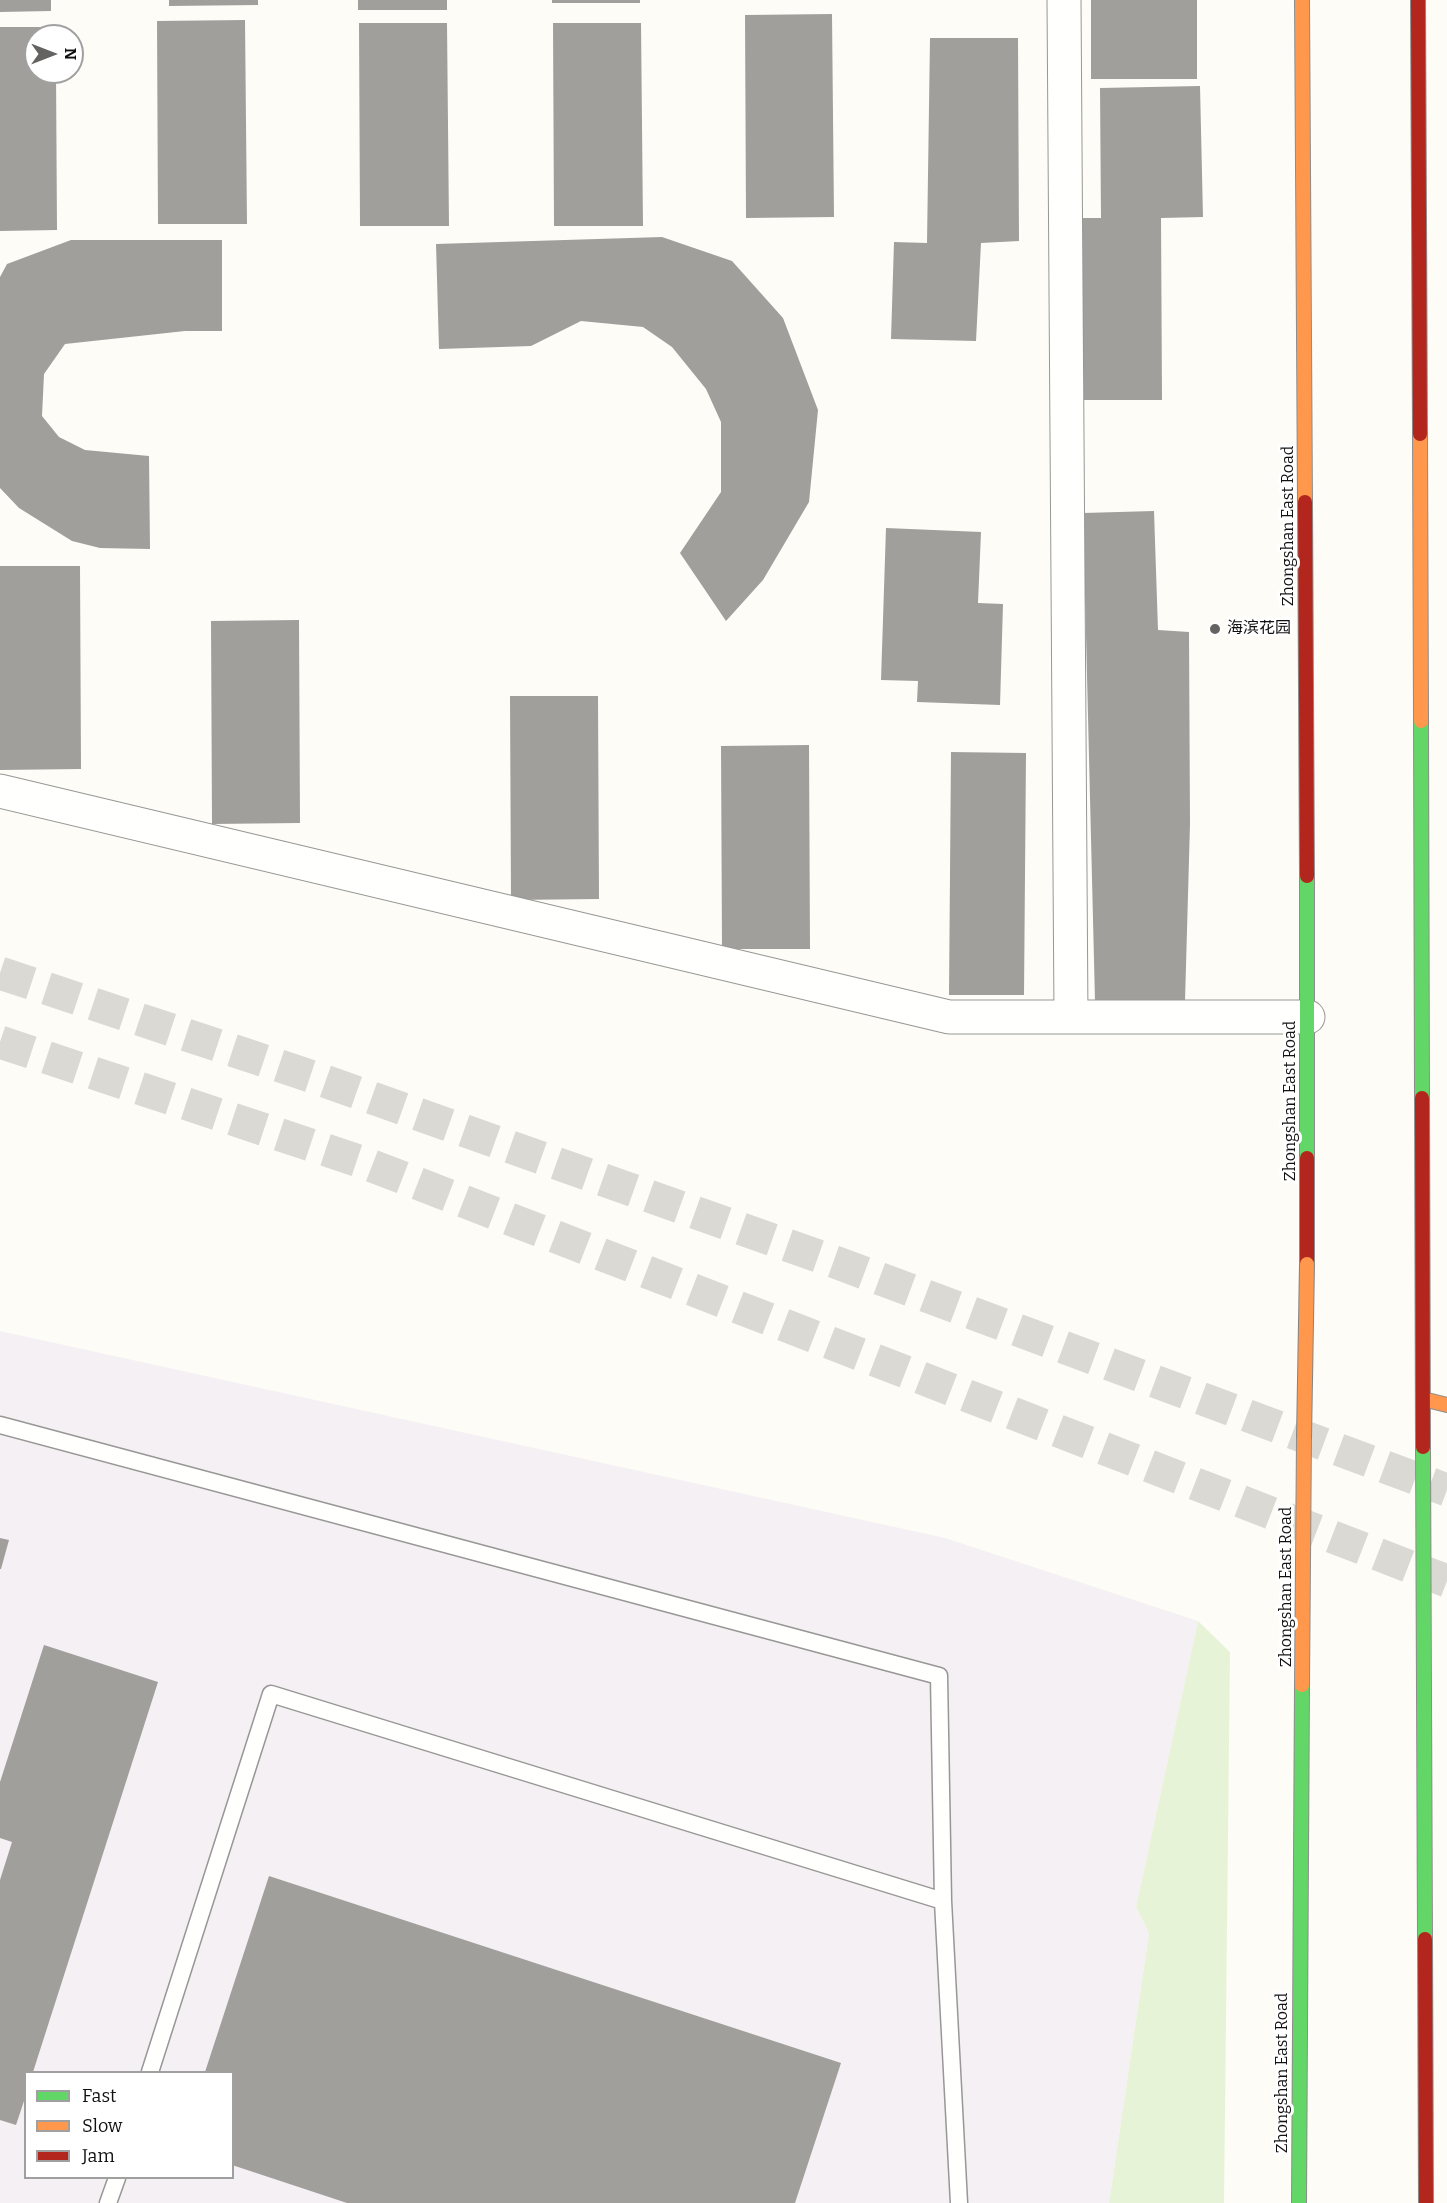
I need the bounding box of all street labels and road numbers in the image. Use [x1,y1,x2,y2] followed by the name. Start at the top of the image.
[1279,446,1299,606] street label: Zhongshan East Road
[1281,1021,1301,1181] street label: Zhongshan East Road
[1277,1507,1297,1667] street label: Zhongshan East Road
[1273,1993,1293,2153] street label: Zhongshan East Road

